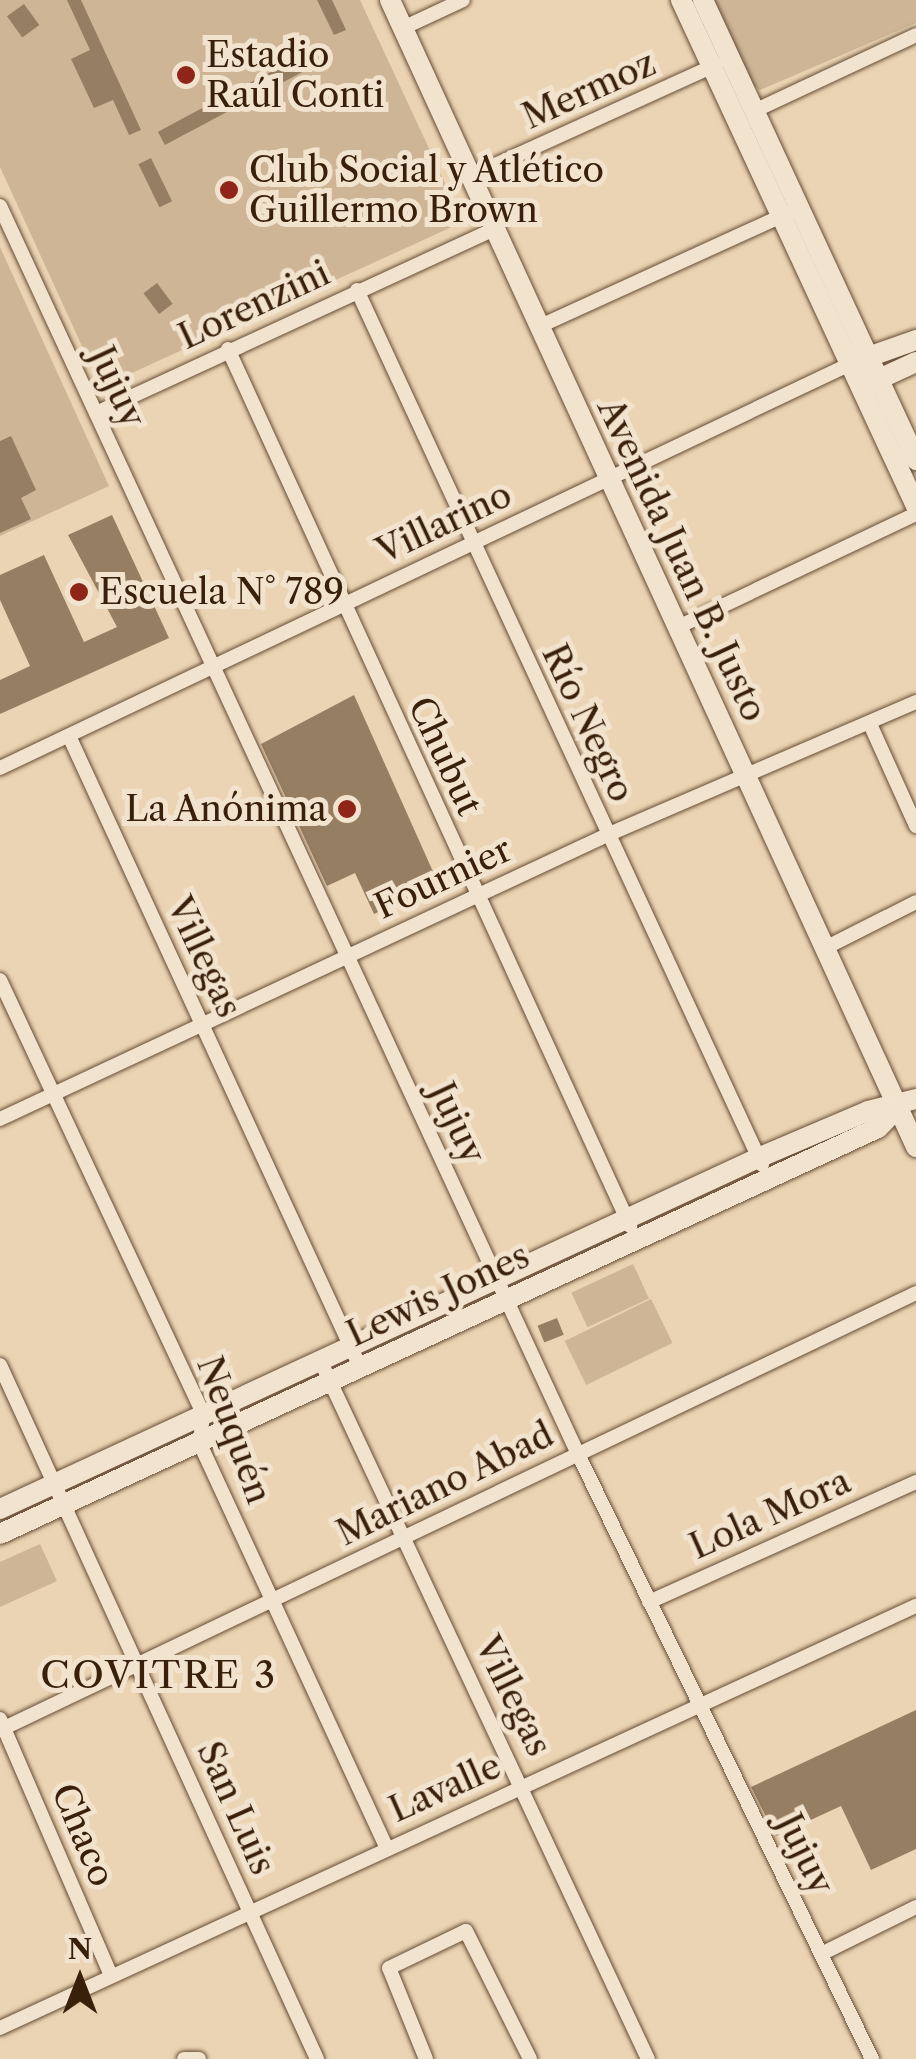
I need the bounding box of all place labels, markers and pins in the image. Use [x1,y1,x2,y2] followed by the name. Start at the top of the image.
[206,34,384,116] place label: Estadio Raúl Conti
[175,64,197,86] marker: Estadio Raúl Conti
[249,149,608,231] place label: Club Social y Atlético Guillermo Brown
[218,179,240,201] marker: Club Social y Atlético Guillermo Brown
[99,571,344,613] place label: Escuela N° 789
[68,581,90,603] marker: Escuela N° 789
[123,788,327,830] place label: La Anónima
[336,798,358,820] marker: La Anónima

